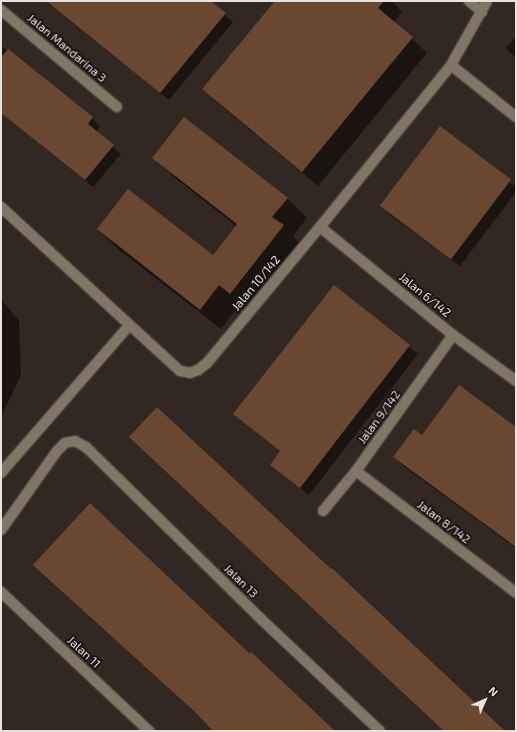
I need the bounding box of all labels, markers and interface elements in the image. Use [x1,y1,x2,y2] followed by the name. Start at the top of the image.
[25,11,109,85] street label: Jalan Mandarina 3
[229,252,283,314] street label: Jalan 10/142
[396,270,454,320] street label: Jalan 6/142
[355,388,403,446] street label: Jalan 9/142
[415,497,473,547] street label: Jalan 8/142
[221,561,261,601] street label: Jalan 13
[64,633,104,671] street label: Jalan 11
[465,680,505,720] north arrow
[486,684,501,699] text: N

